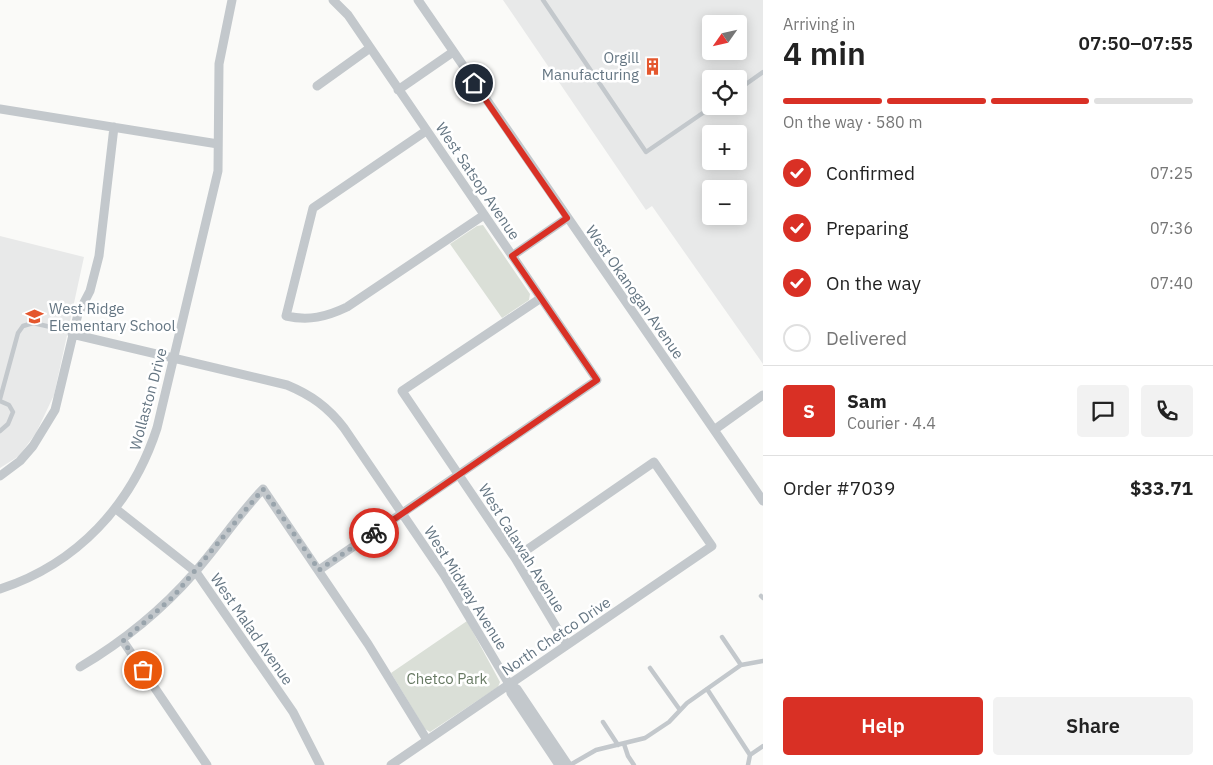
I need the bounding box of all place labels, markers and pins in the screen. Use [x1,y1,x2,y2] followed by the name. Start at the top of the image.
[542,48,639,84] place label: Orgill Manufacturing
[643,56,663,76] building icon: Orgill Manufacturing
[453,62,495,104] pin
[49,299,176,335] place label: West Ridge Elementary School
[25,307,45,327] school or university icon: West Ridge Elementary School
[122,649,164,691] pin

